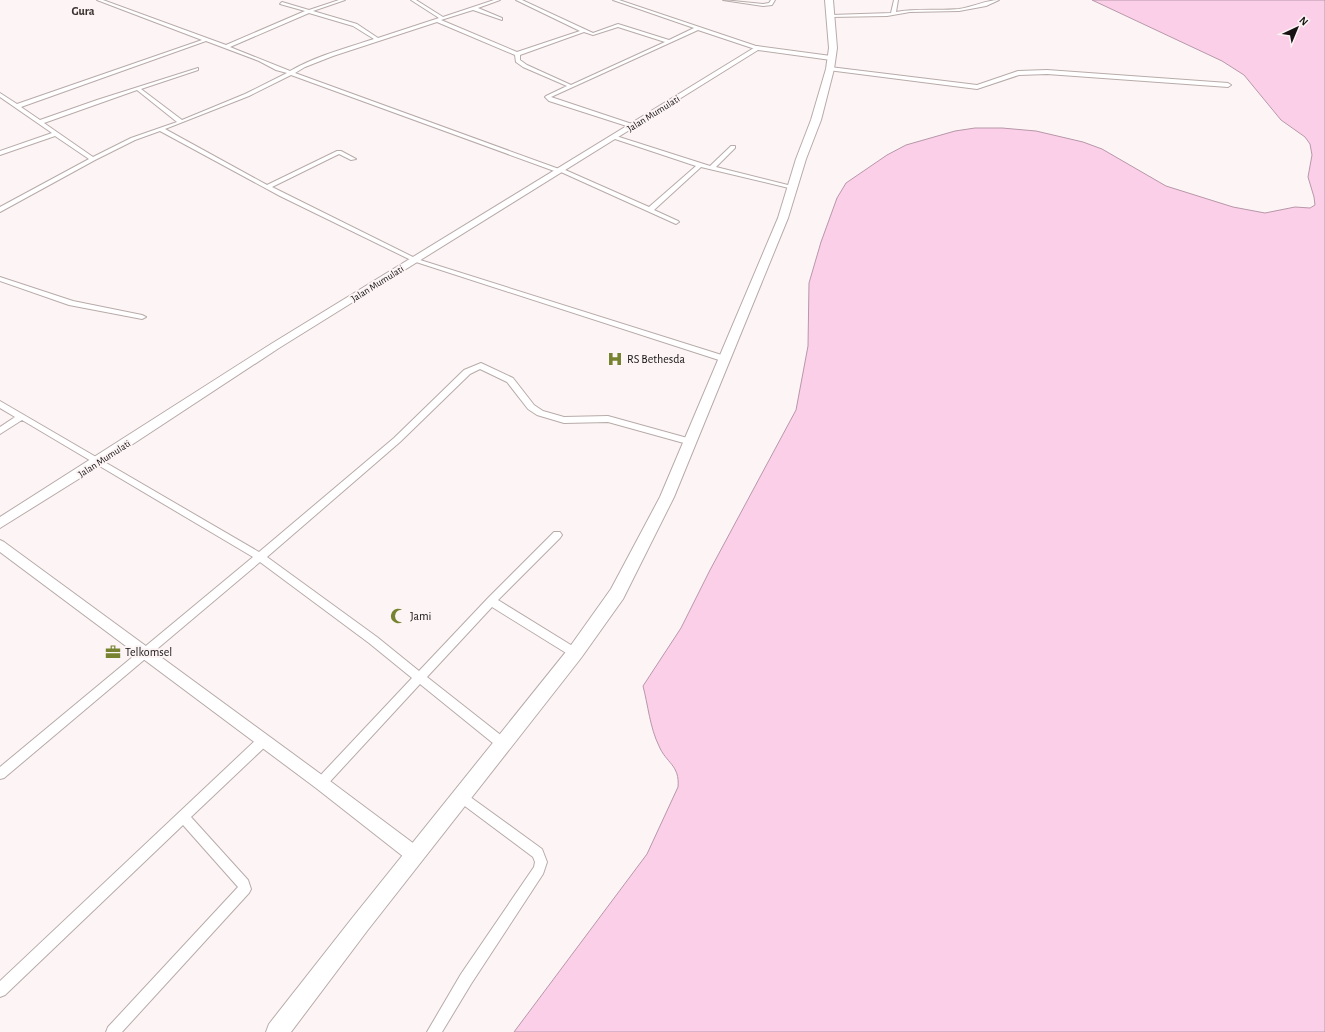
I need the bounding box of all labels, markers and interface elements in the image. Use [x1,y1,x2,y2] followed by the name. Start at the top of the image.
[71,5,95,17] district label: Gura
[1277,8,1317,48] north arrow
[1297,15,1310,28] text: N
[626,94,682,134] street label: Jalan Mumulati
[350,264,406,304] street label: Jalan Mumulati
[606,350,624,368] hospital icon: RS Bethesda
[627,353,685,365] place label: RS Bethesda
[77,438,132,479] street label: Jalan Mumulati
[389,607,407,625] mosque icon: Jami
[410,610,431,622] place label: Jami
[104,643,122,661] office icon: Telkomsel
[125,646,172,658] place label: Telkomsel

